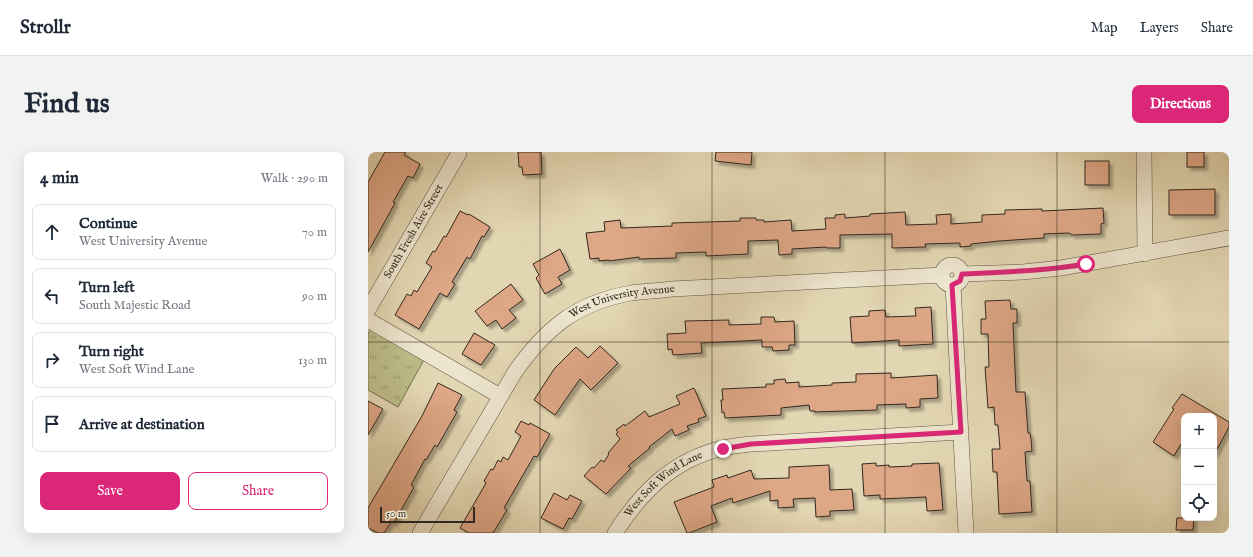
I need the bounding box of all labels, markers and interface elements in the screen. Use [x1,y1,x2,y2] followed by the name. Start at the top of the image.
[20,16,71,40] text: Strollr
[1091,19,1118,37] text: Map
[1140,19,1179,37] text: Layers
[1201,19,1233,37] text: Share
[1132,85,1229,123] button: Directions
[24,87,110,122] text: Find us
[40,168,79,189] text: 4 min
[261,170,328,187] text: Walk · 290 m
[381,181,447,281] street label: South Fresh Aire Street
[79,214,137,233] text: Continue
[41,221,63,243] icon: ahead
[302,224,327,241] text: 70 m
[79,233,207,250] text: West University Avenue
[1077,255,1095,273] route start
[79,278,135,297] text: Turn left
[567,282,675,321] street label: West University Avenue
[41,285,63,307] icon: left
[302,288,327,305] text: 90 m
[79,297,191,314] text: South Majestic Road
[79,342,144,361] text: Turn right
[41,349,63,371] icon: right
[298,352,327,369] text: 130 m
[79,361,195,378] text: West Soft Wind Lane
[41,413,63,435] icon: arrive
[1181,413,1217,521] map controls
[1181,413,1217,449] button: +
[79,415,205,434] text: Arrive at destination
[714,440,732,458] route end
[621,448,704,520] street label: West Soft Wind Lane
[1181,449,1217,485] button: −
[40,472,180,510] button: Save
[188,472,328,510] button: Share
[1181,485,1217,521] button: locate
[380,505,475,524] scale bar
[386,507,406,521] text: 50 m

